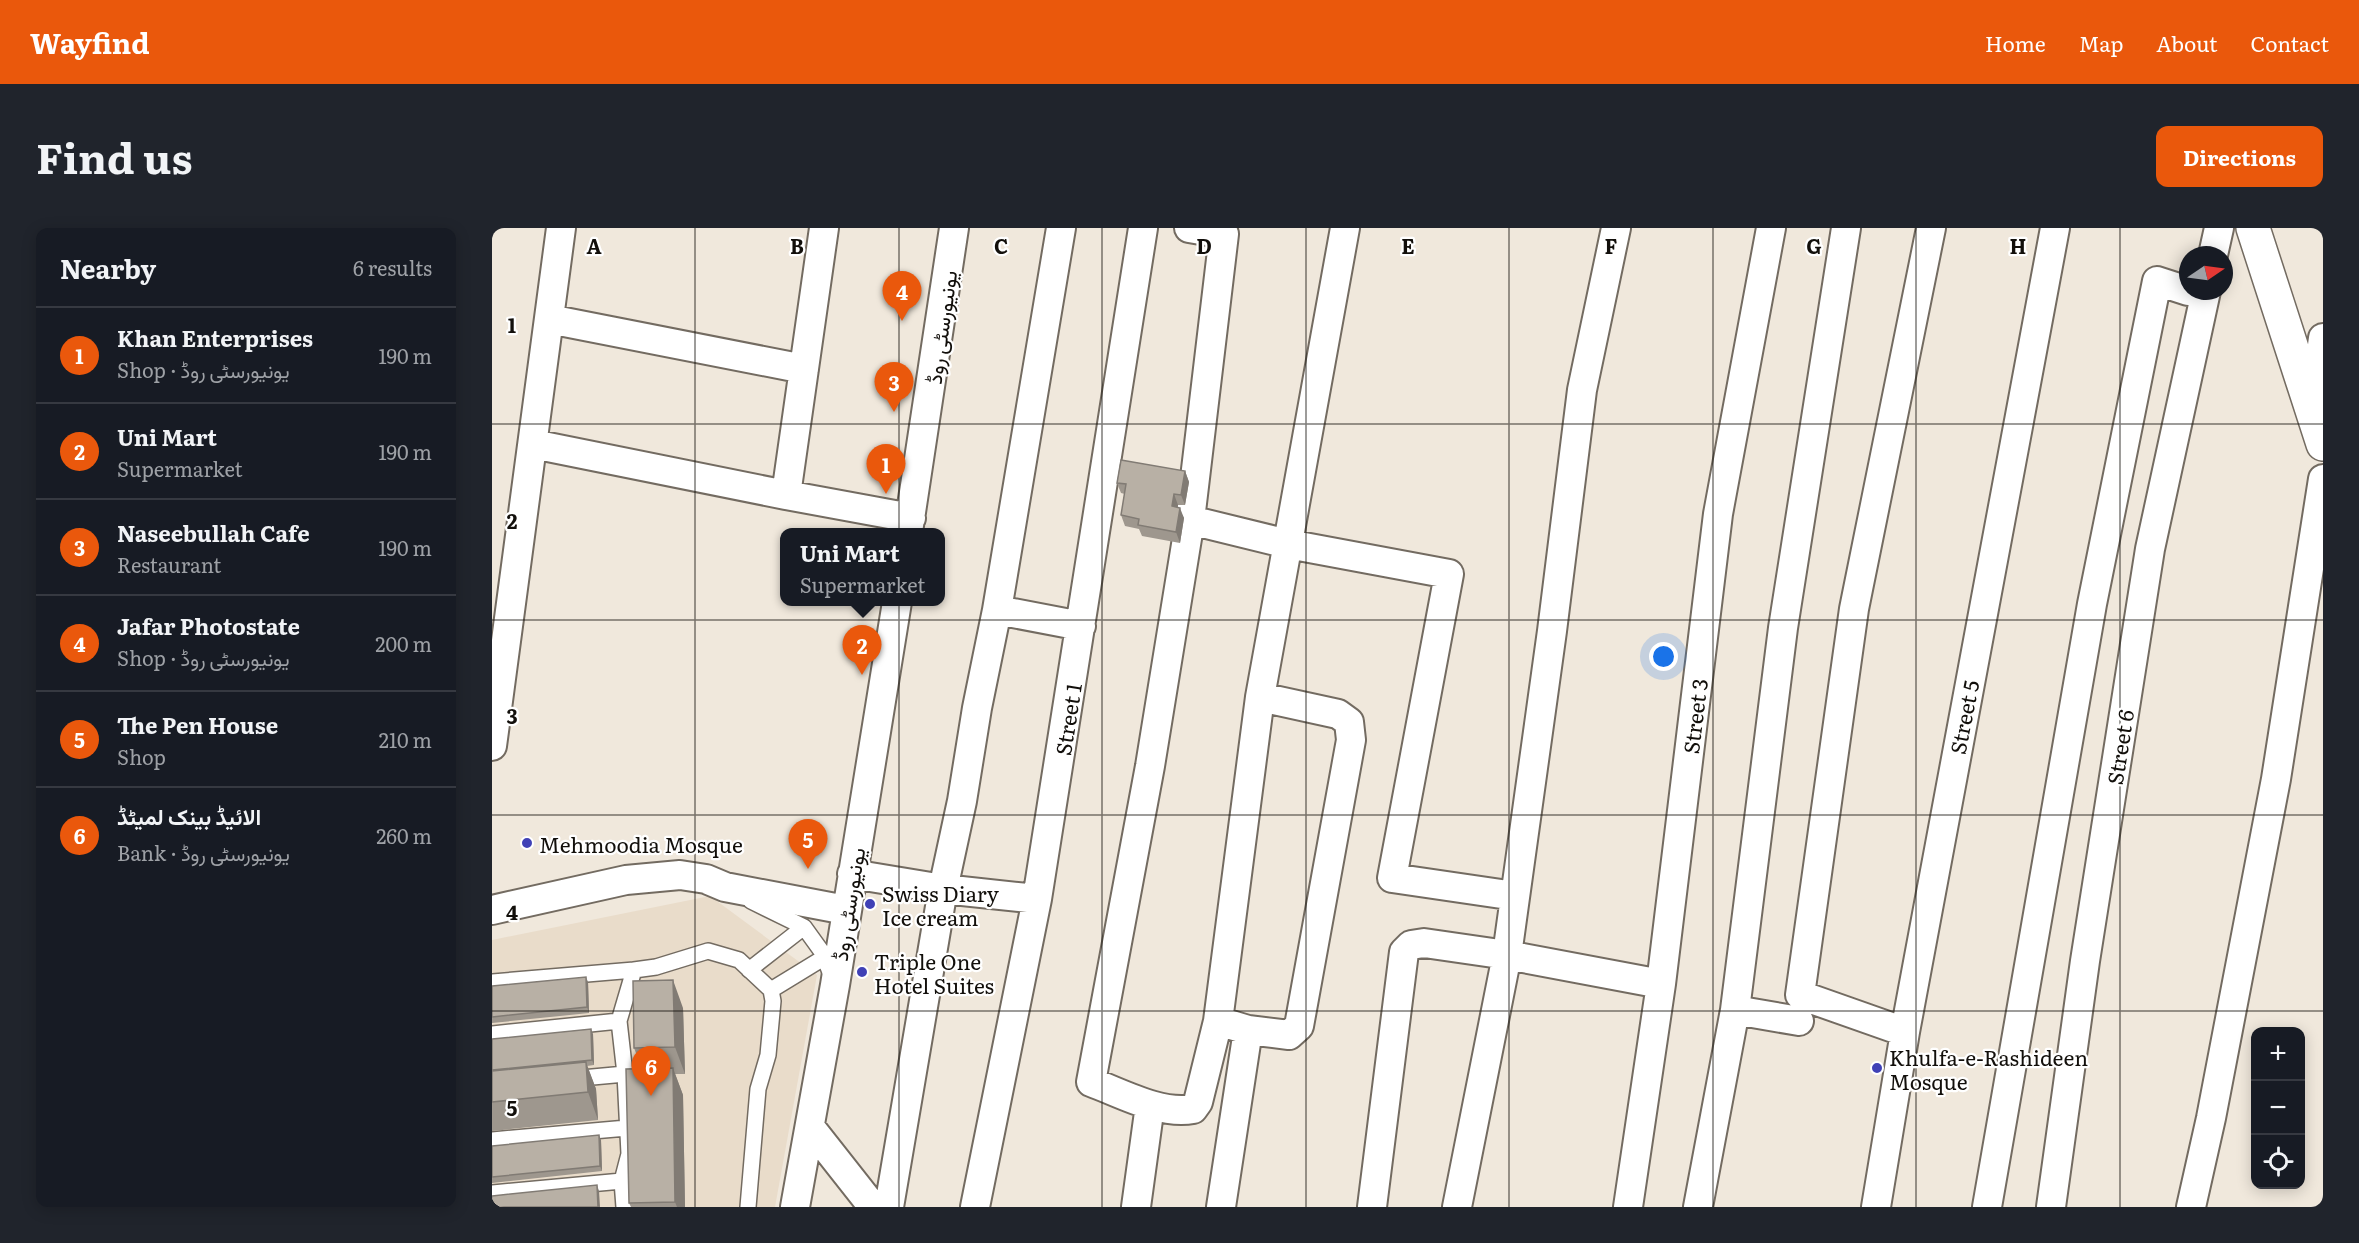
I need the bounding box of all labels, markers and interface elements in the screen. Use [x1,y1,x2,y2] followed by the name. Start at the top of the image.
[30,21,150,63] text: Wayfind
[1985,27,2046,58] text: Home
[2079,27,2123,58] text: Map
[2156,27,2218,58] text: About
[2251,27,2329,58] text: Contact
[36,125,193,187] text: Find us
[2156,126,2323,187] button: Directions
[586,230,602,260] text: A
[790,230,804,260] text: B
[994,230,1008,260] text: C
[1196,230,1212,260] text: D
[1401,230,1415,260] text: E
[1605,230,1618,260] text: F
[1806,230,1822,260] text: G
[2010,230,2026,260] text: H
[2179,246,2233,300] north arrow
[60,248,156,287] text: Nearby
[353,252,432,282] text: 6 results
[917,268,963,386] street label: یونیورسٹی روڈ
[882,272,922,321] pin: 4
[508,309,516,339] text: 1
[117,321,313,354] text: Khan Enterprises
[75,340,84,370] text: 1
[378,340,432,370] text: 190 m
[117,354,290,384] text: Shop · یونیورسٹی روڈ
[874,362,914,412] pin: 3
[117,420,217,453] text: Uni Mart
[74,436,85,466] text: 2
[378,436,432,466] text: 190 m
[866,444,906,494] pin: 1
[117,453,243,483] text: Supermarket
[507,505,518,535] text: 2
[117,516,310,549] text: Naseebullah Cafe
[780,528,945,606] popup
[74,532,85,562] text: 3
[378,532,432,562] text: 190 m
[800,536,900,569] text: Uni Mart
[117,549,221,579] text: Restaurant
[800,569,925,599] text: Supermarket
[117,609,300,642] text: Jafar Photostate
[842,626,881,675] pin: 2
[73,628,86,658] text: 4
[375,628,432,658] text: 200 m
[117,642,290,672] text: Shop · یونیورسٹی روڈ
[1649,642,1678,671] your location
[1674,677,1714,755] street label: Street 3
[1941,677,1985,757] street label: Street 5
[1046,680,1088,757] street label: Street 1
[506,700,518,730] text: 3
[2098,707,2140,787] street label: Street 6
[117,708,278,741] text: The Pen House
[74,724,85,754] text: 5
[379,724,432,754] text: 210 m
[117,741,166,771] text: Shop
[117,799,261,832] text: الائیڈ بینک لمیٹڈ
[74,820,85,850] text: 6
[376,820,432,850] text: 260 m
[788,820,828,869] pin: 5
[539,828,743,859] place label: Mehmoodia Mosque
[520,836,534,850] marker: Mehmoodia Mosque
[117,837,290,867] text: Bank · یونیورسٹی روڈ
[823,845,871,963] street label: یونیورسٹی روڈ
[882,877,1000,932] place label: Swiss Diary Ice cream
[506,896,518,926] text: 4
[863,897,877,911] marker: Swiss Diary Ice cream
[874,945,994,1000] place label: Triple One Hotel Suites
[855,965,869,979] marker: Triple One Hotel Suites
[2251,1027,2305,1189] map controls
[2251,1027,2305,1081] button: +
[1889,1041,2088,1096] place label: Khulfa-e-Rashideen Mosque
[632,1046,670,1096] pin: 6
[1870,1061,1884,1075] marker: Khulfa-e-Rashideen Mosque
[2251,1081,2305,1135] button: −
[507,1092,518,1122] text: 5
[2251,1135,2305,1189] button: locate

